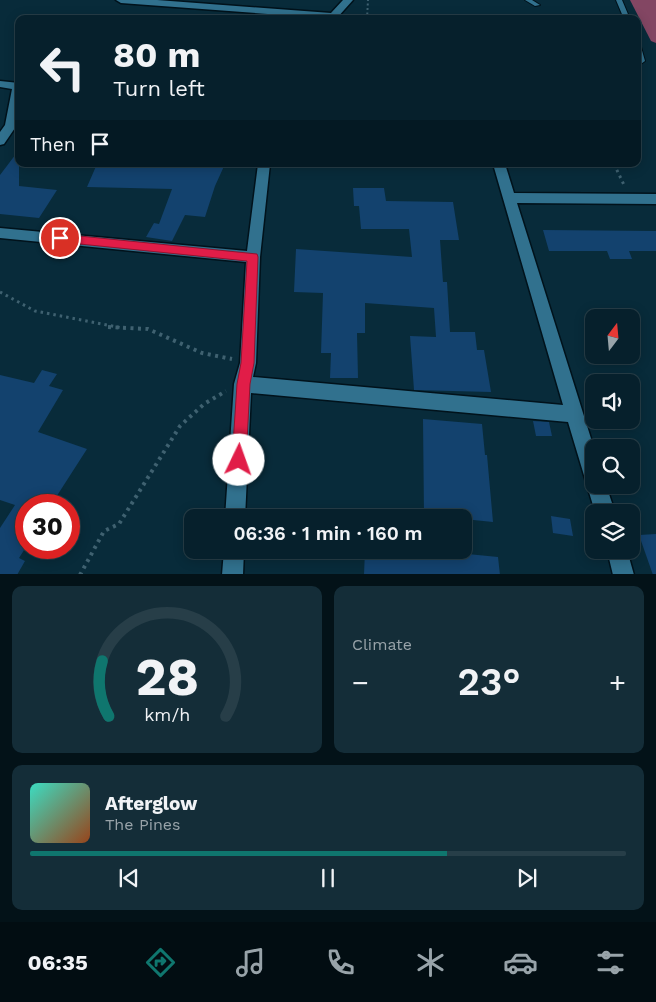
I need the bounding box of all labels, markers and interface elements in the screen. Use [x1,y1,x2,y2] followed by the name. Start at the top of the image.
[113,34,200,76] text: 80 m
[30,35,95,100] icon: left
[113,76,205,101] text: Turn left
[86,130,114,158] icon: arrive
[30,133,76,156] text: Then
[39,217,81,259] pin
[46,224,74,252] icon: arrive
[585,309,640,364] north arrow
[585,309,640,559] map controls
[585,374,640,429] button: sound
[212,433,264,485] position arrow
[585,439,640,494] button: search
[15,494,80,559] speed limit sign: 30
[585,504,640,559] button: layers
[234,522,422,545] text: 06:36 · 1 min · 160 m
[352,635,412,654] text: Climate
[135,647,199,708] text: 28
[457,660,521,704] text: 23°
[352,666,369,699] text: −
[609,666,626,699] text: +
[144,704,190,725] text: km/h
[105,792,197,815] text: Afterglow
[105,815,181,834] text: The Pines
[115,864,143,892] icon: previous
[314,864,342,892] icon: pause
[513,864,541,892] icon: next
[143,945,178,980] icon: directions
[233,945,268,980] icon: music
[323,945,358,980] icon: phone
[413,945,448,980] icon: climate
[503,945,538,980] icon: car
[593,945,628,980] icon: filters
[28,950,88,975] text: 06:35

